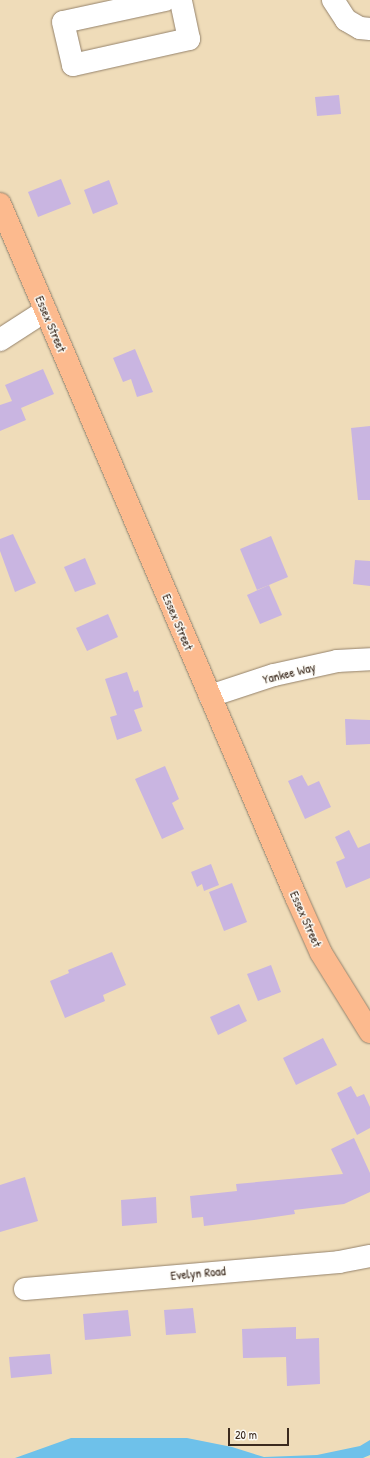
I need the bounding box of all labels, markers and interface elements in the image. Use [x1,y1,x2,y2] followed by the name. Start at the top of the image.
[32,293,70,355] street label: Essex Street
[159,591,197,653] street label: Essex Street
[261,659,317,687] street label: Yankee Way
[287,888,325,950] street label: Essex Street
[170,1263,226,1283] street label: Evelyn Road
[230,1420,291,1446] scale bar
[235,1426,257,1443] text: 20 m

